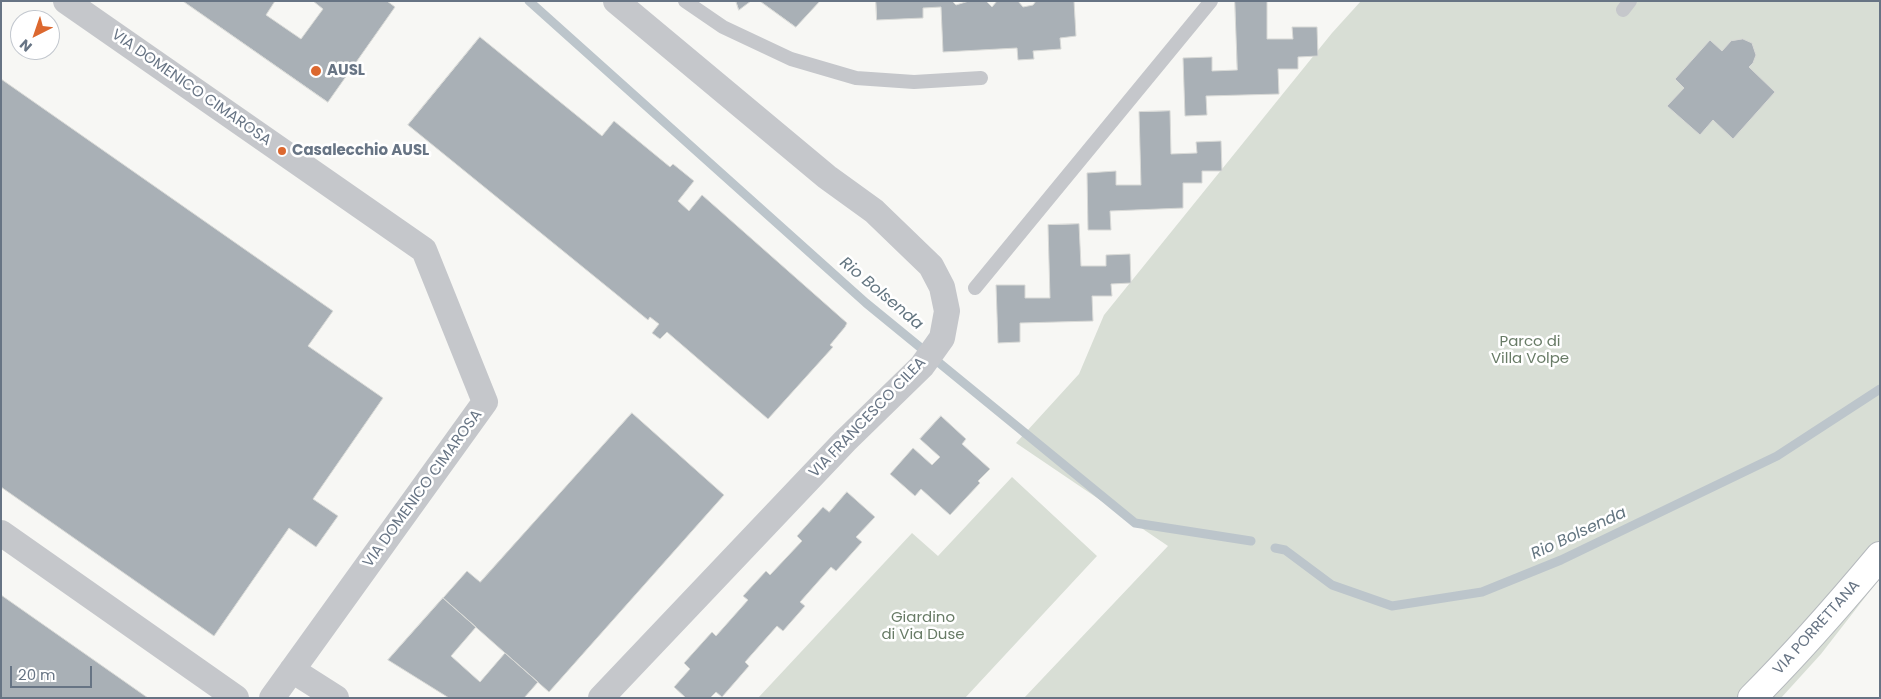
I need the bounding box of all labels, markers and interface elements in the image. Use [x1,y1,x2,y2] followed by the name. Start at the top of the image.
[10,10,60,60] north arrow
[108,26,274,150] street label: VIA DOMENICO CIMAROSA
[15,35,36,57] text: N
[327,62,365,80] place label: AUSL
[309,64,323,78] marker: AUSL
[292,142,429,160] place label: Casalecchio AUSL
[276,145,288,157] marker: Casalecchio AUSL
[835,254,927,334] water label: Rio Bolsenda
[1491,333,1569,368] park label: Parco di Villa Volpe
[806,354,930,482] street label: VIA FRANCESCO CILEA
[360,407,486,571] street label: VIA DOMENICO CIMAROSA
[1528,504,1630,564] water label: Rio Bolsenda
[1770,577,1864,679] street label: VIA PORRETTANA
[881,609,965,644] park label: Giardino di Via Duse
[12,656,95,688] scale bar
[18,664,56,685] text: 20 m

